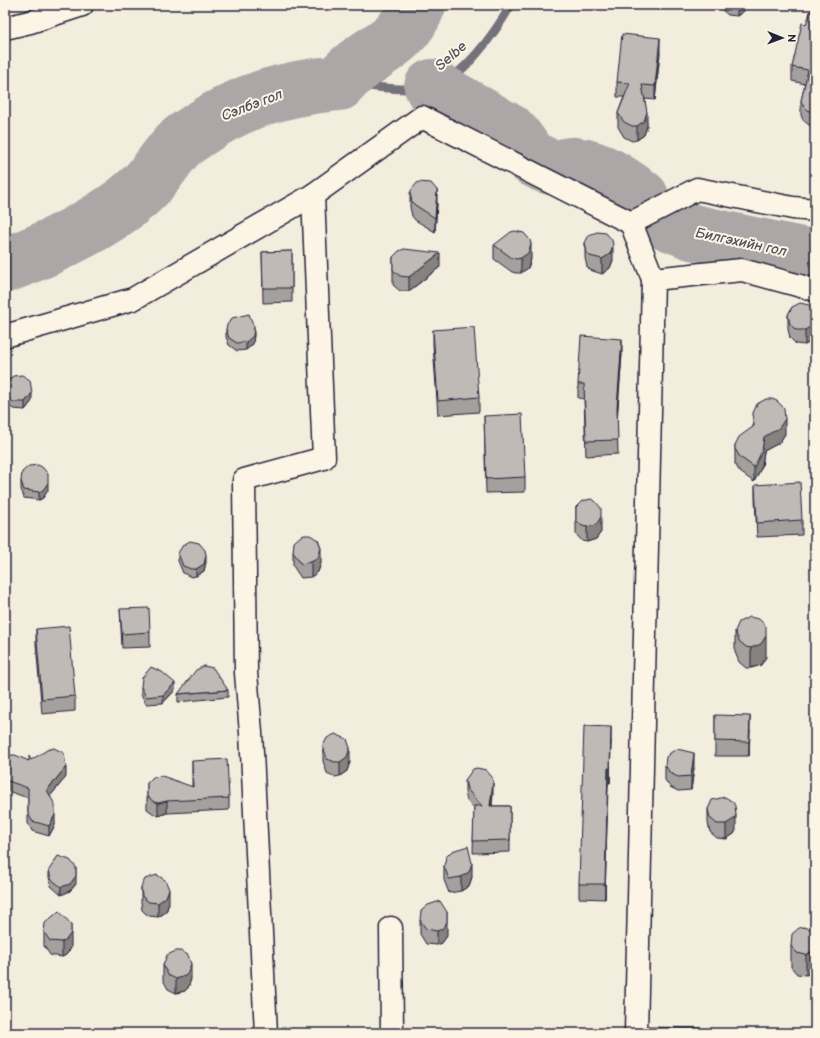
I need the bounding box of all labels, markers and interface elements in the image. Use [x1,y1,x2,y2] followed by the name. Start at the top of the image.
[762,18,802,58] north arrow
[785,34,798,42] text: N
[432,38,470,74] water label: Selbe
[219,86,285,124] water label: Сэлбэ гол
[694,224,788,260] water label: Билгэхийн гол

